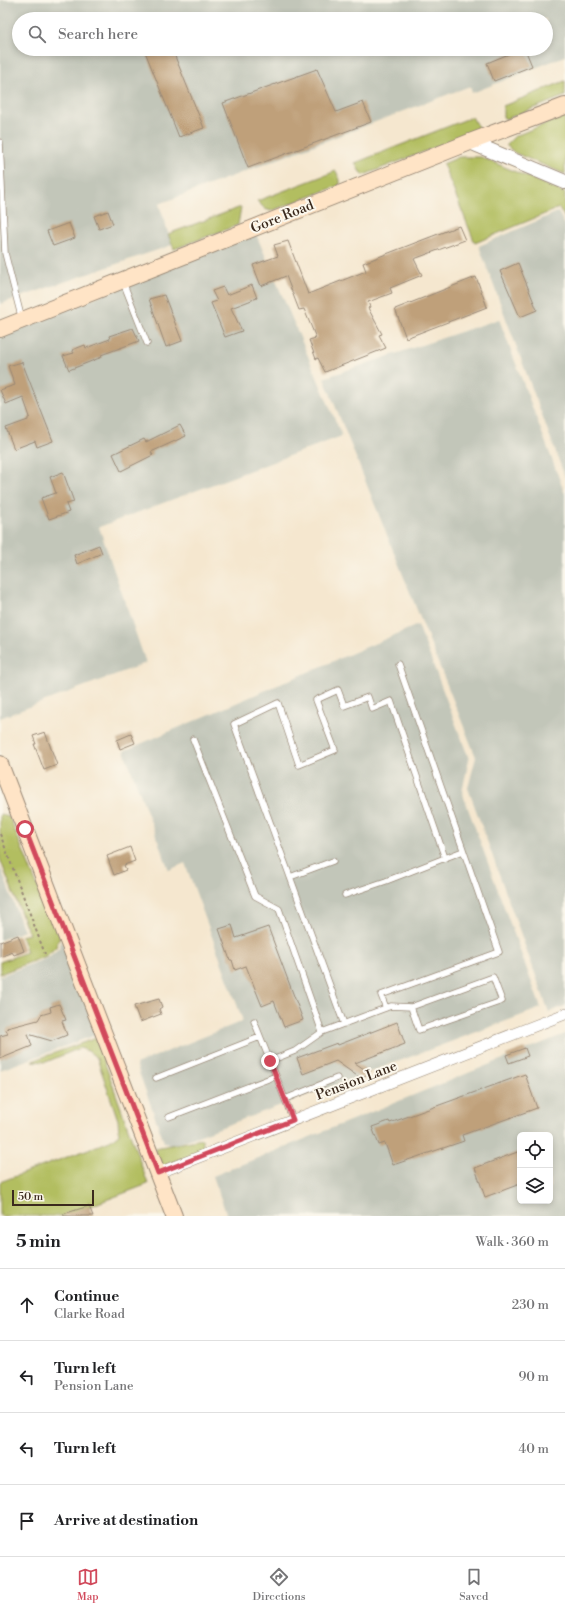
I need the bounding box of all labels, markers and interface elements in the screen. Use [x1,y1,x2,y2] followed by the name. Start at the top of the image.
[12,12,553,56] search box
[26,23,48,45] icon: search
[58,25,138,44] text: Search here
[248,196,317,238] street label: Gore Road
[16,820,34,838] route start
[261,1052,279,1070] route end
[313,1057,400,1105] street label: Pension Lane
[517,1132,553,1204] map controls
[517,1132,553,1168] button: locate
[517,1168,553,1204] button: layers
[12,1188,94,1207] scale bar
[18,1190,43,1204] text: 50 m
[16,1231,61,1253] text: 5 min
[476,1234,549,1250] text: Walk · 360 m
[54,1287,119,1306] text: Continue
[16,1294,38,1316] icon: ahead
[512,1297,549,1313] text: 230 m
[54,1306,125,1322] text: Clarke Road
[54,1359,116,1378] text: Turn left
[16,1366,38,1388] icon: left
[518,1369,549,1385] text: 90 m
[54,1378,134,1394] text: Pension Lane
[16,1438,38,1460] icon: left
[54,1439,116,1458] text: Turn left
[519,1441,549,1457] text: 40 m
[16,1510,38,1532] icon: arrive
[54,1511,198,1530] text: Arrive at destination
[77,1566,99,1604] tab: Map
[253,1566,306,1604] tab: Directions
[459,1566,488,1604] tab: Saved

